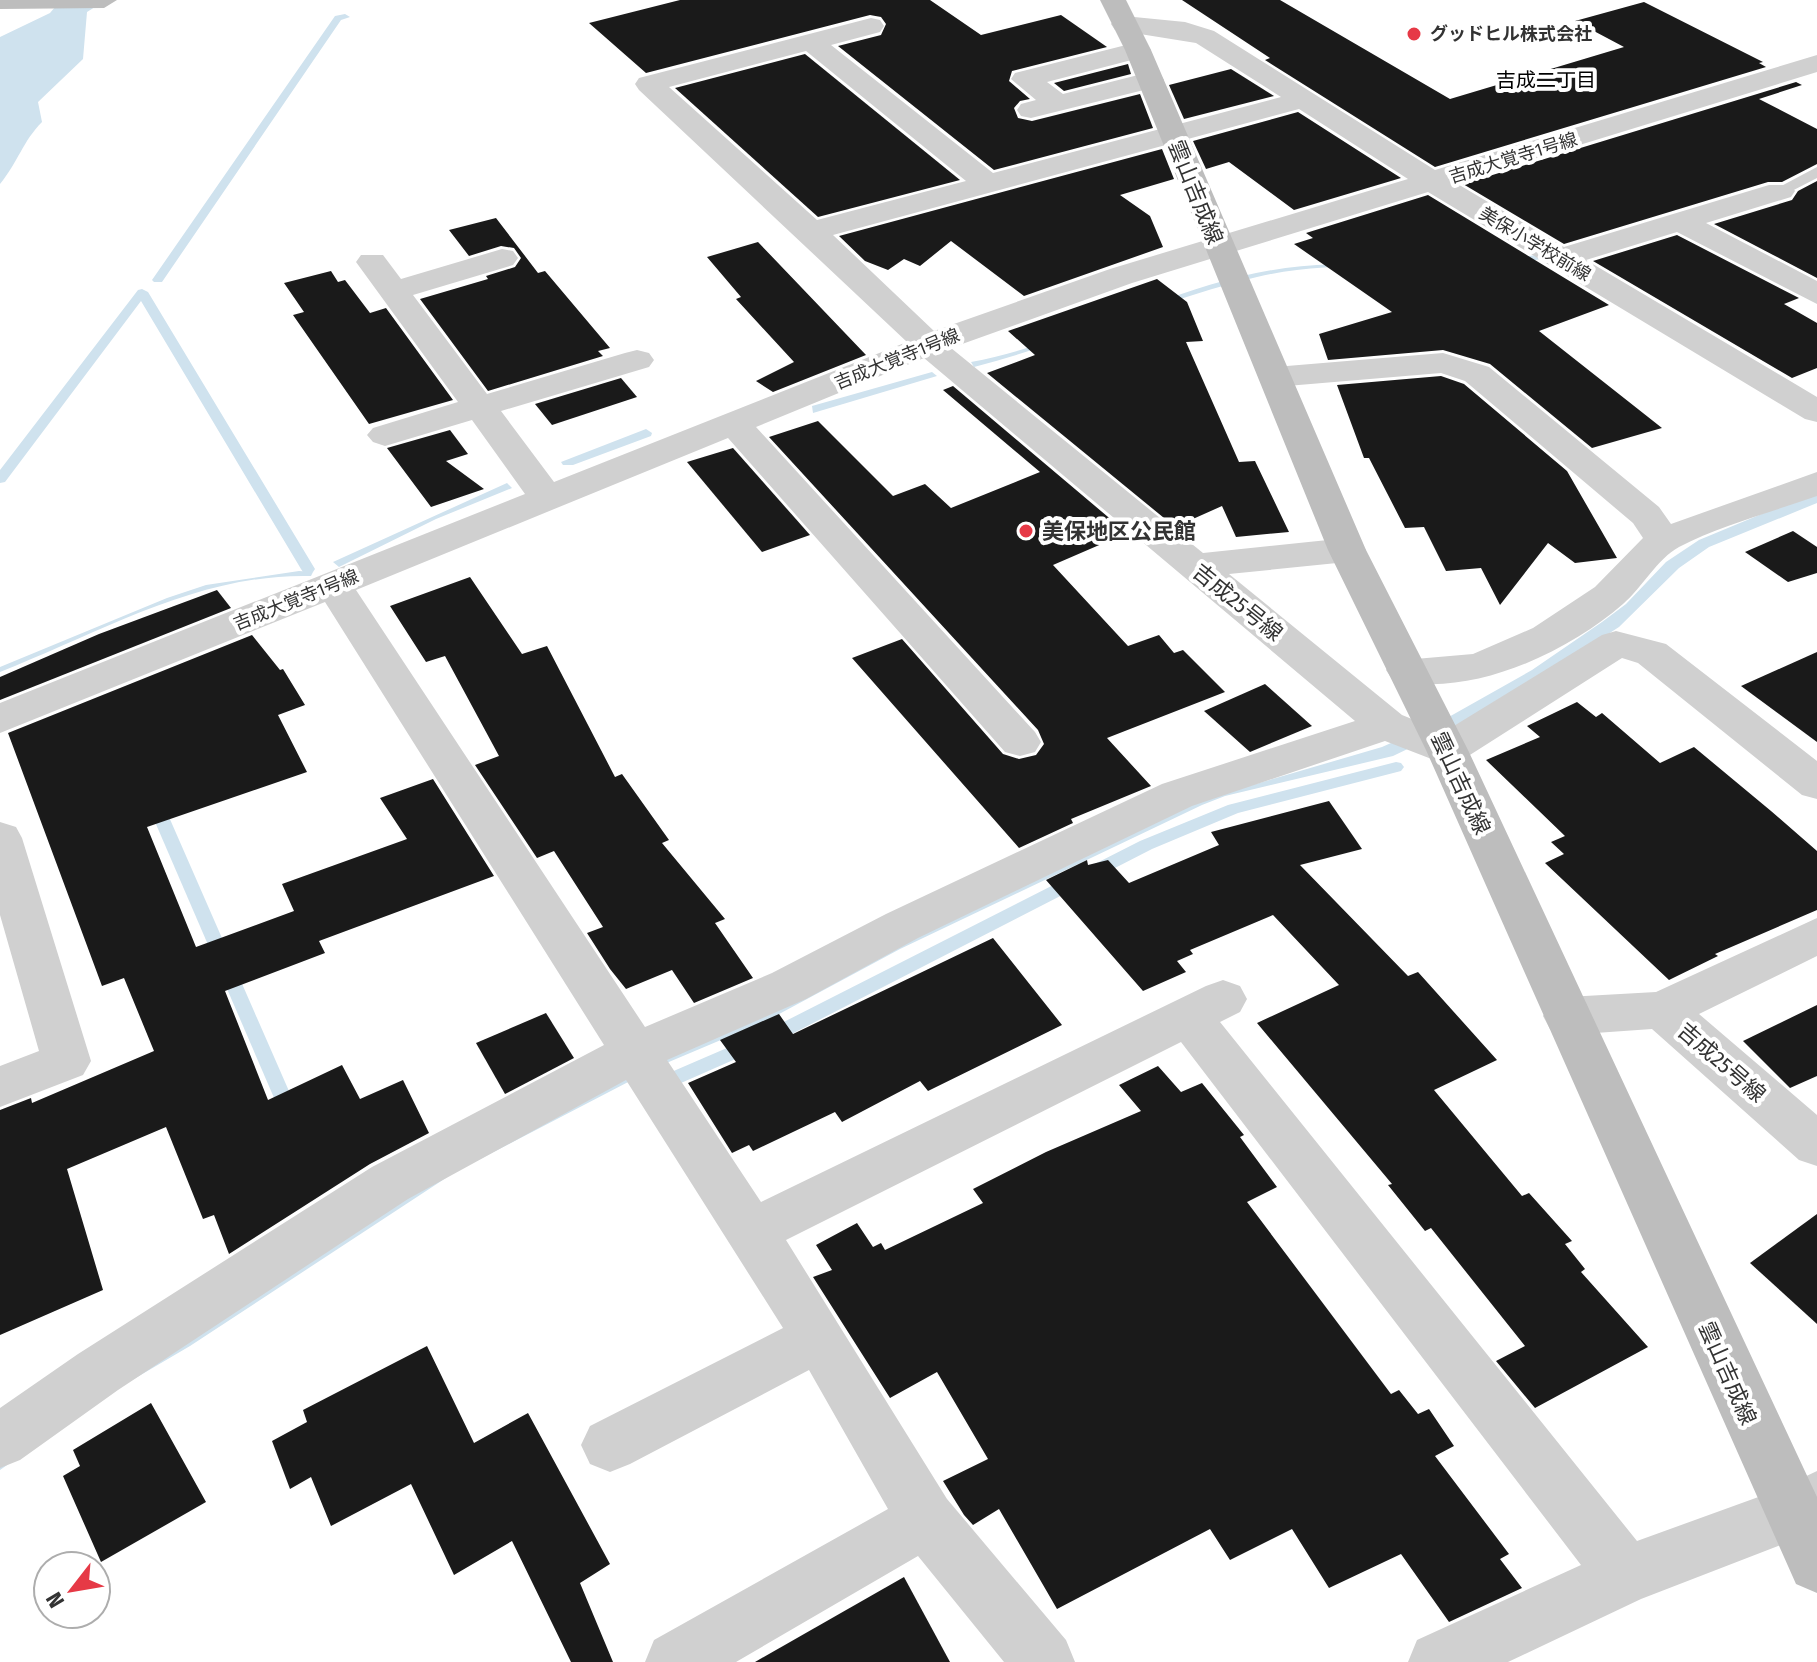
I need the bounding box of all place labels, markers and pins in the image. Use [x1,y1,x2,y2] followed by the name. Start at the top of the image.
[1430,23,1592,45] place label: グッドヒル株式会社
[1405,25,1423,43] marker: グッドヒル株式会社
[1042,518,1196,545] place label: 美保地区公民館
[1017,522,1035,540] marker: 美保地区公民館

